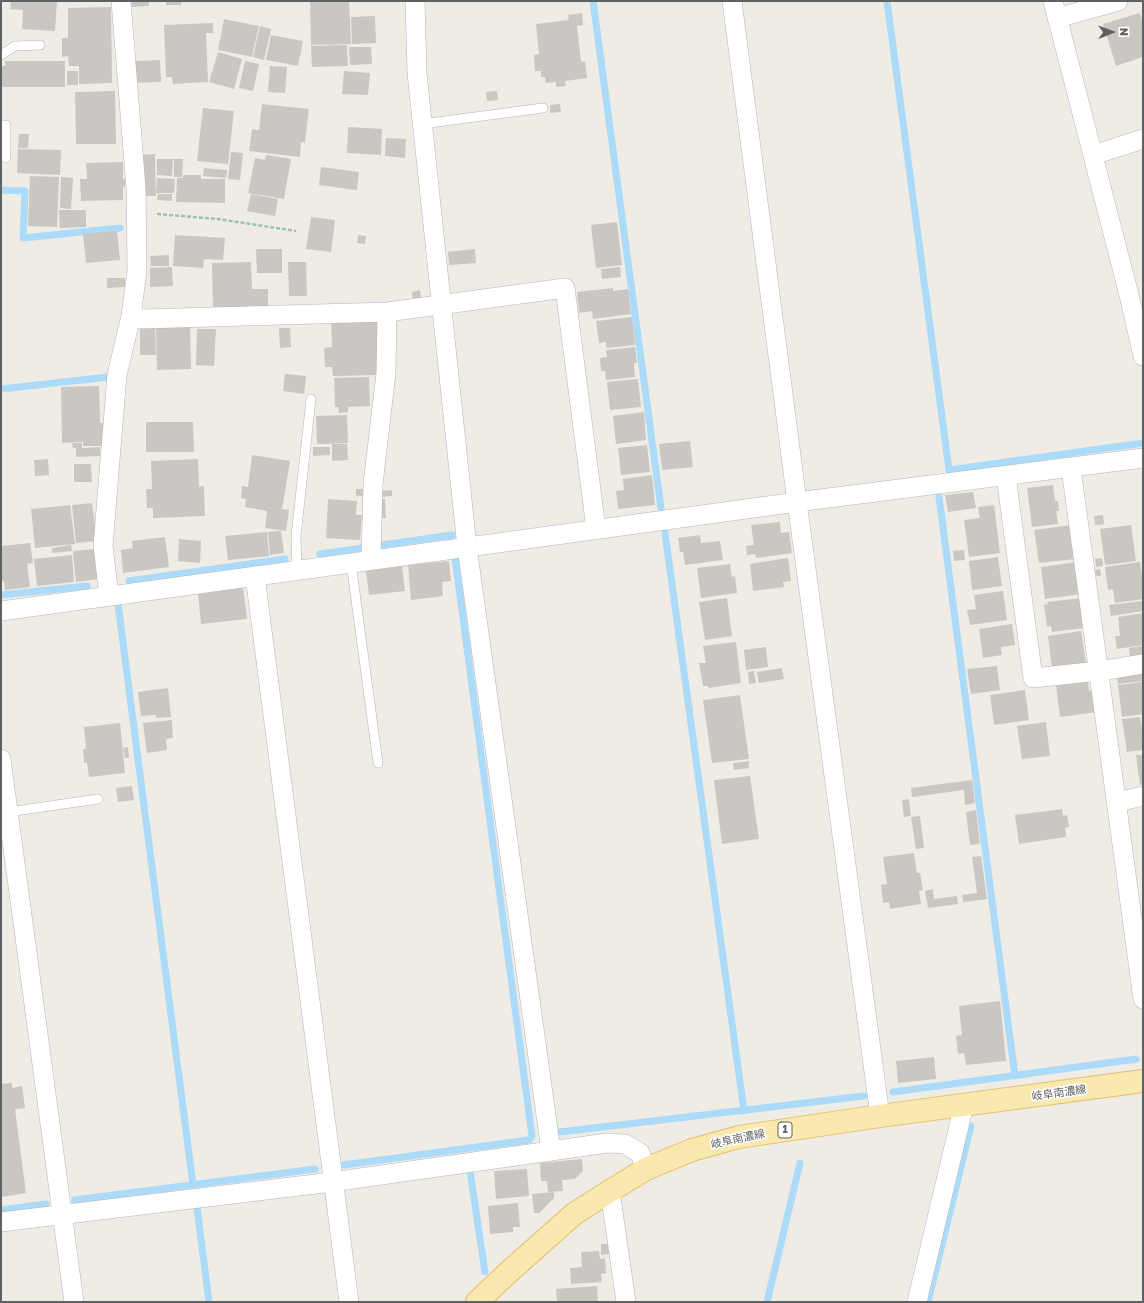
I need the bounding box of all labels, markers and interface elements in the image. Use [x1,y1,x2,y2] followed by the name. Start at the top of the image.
[1092,12,1132,52] north arrow
[1118,27,1131,36] text: N
[1031,1083,1087,1103] street label: 岐阜南濃線
[778,1122,792,1138] road number: 1
[710,1127,766,1151] street label: 岐阜南濃線

